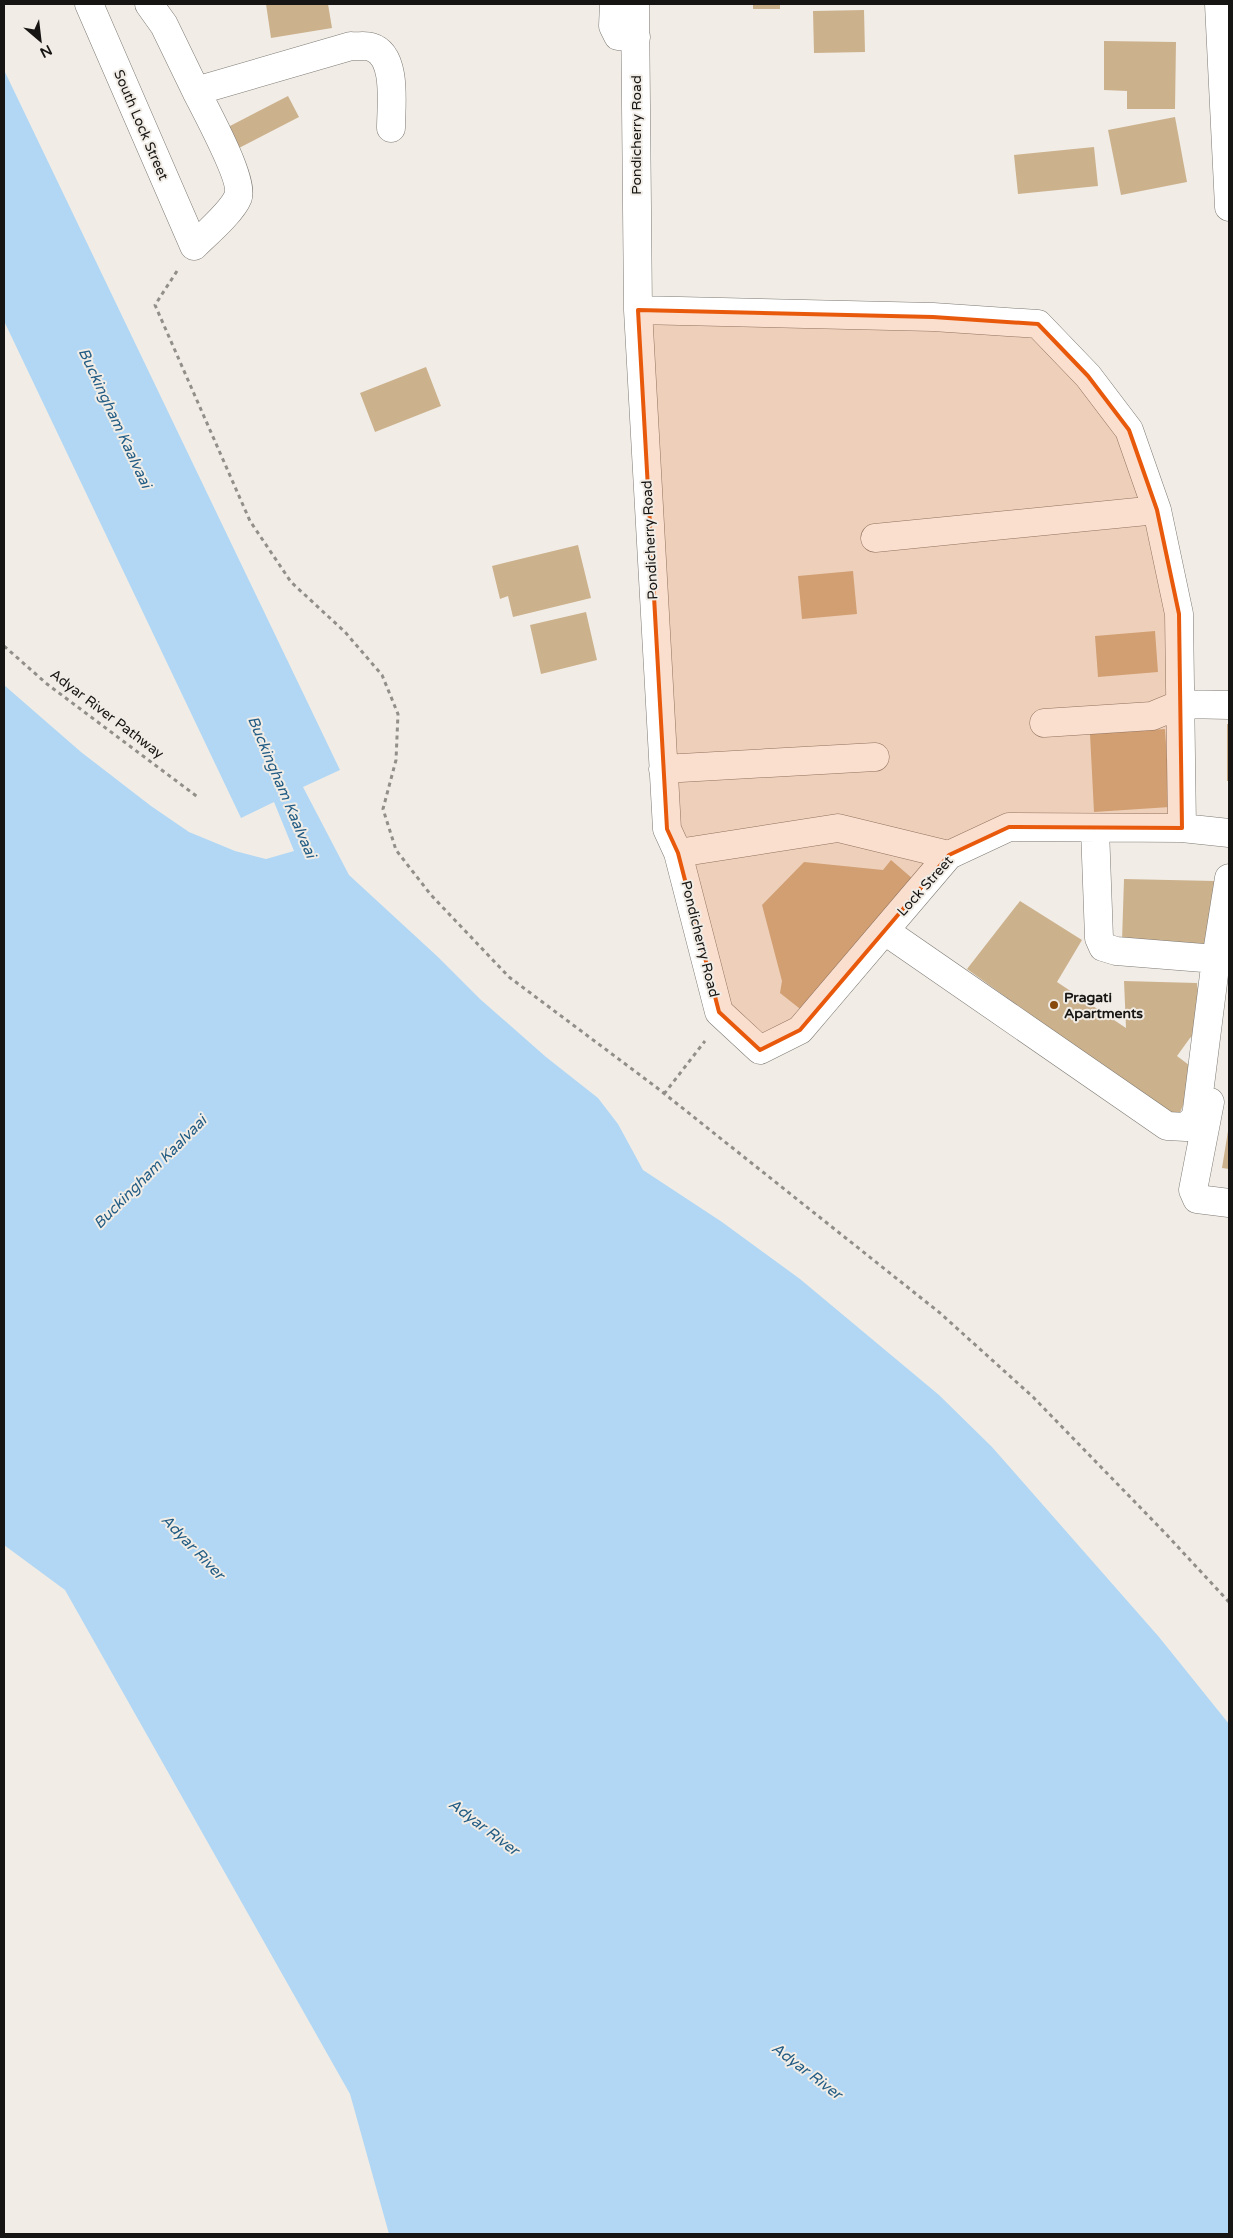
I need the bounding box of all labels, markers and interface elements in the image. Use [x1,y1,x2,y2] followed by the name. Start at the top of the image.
[15,15,65,65] north arrow
[37,41,55,61] text: N
[110,67,172,183] street label: South Lock Street
[628,75,645,195] street label: Pondicherry Road
[75,345,156,493] water label: Buckingham Kaalvaai
[638,480,662,600] street label: Pondicherry Road
[47,666,168,763] street label: Adyar River Pathway
[244,713,321,863] water label: Buckingham Kaalvaai
[893,852,957,920] street label: Lock Street
[677,879,723,999] street label: Pondicherry Road
[1064,989,1143,1022] place label: Pragati Apartments
[1048,999,1060,1011] marker: Pragati Apartments
[90,1110,212,1232] water label: Buckingham Kaalvaai
[158,1511,230,1585] water label: Adyar River
[445,1795,524,1861] water label: Adyar River
[768,2039,847,2105] water label: Adyar River

